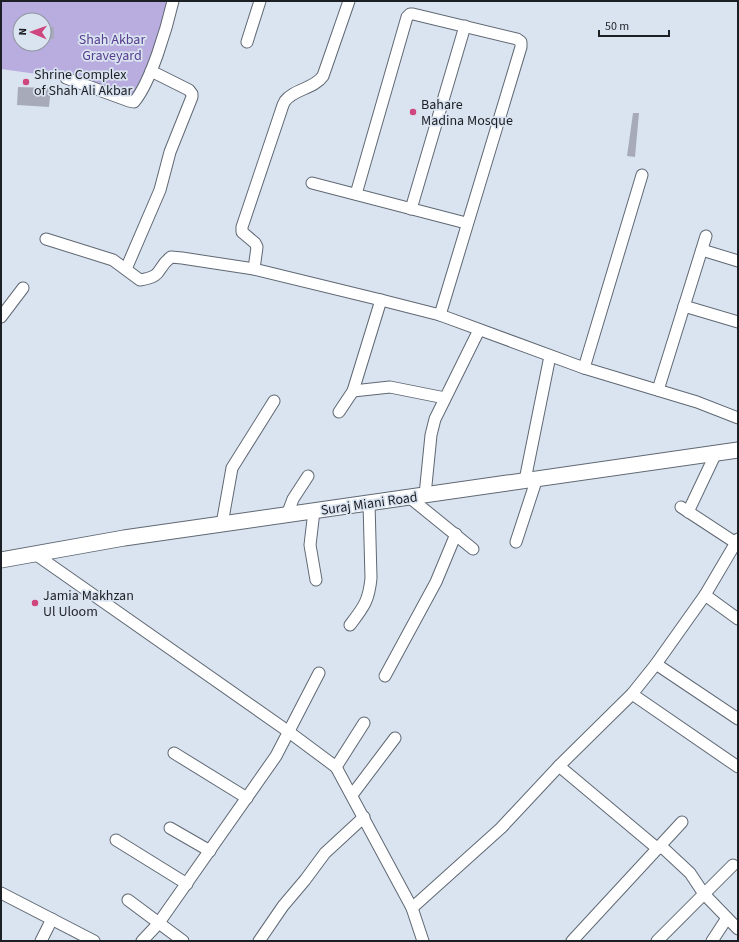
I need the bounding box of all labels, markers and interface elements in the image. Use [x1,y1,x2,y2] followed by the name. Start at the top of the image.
[12,12,52,52] north arrow
[599,12,669,38] scale bar
[605,18,629,35] text: 50 m
[15,28,30,36] text: N
[79,30,145,66] park label: Shah Akbar Graveyard
[34,65,133,101] place label: Shrine Complex of Shah Ali Akbar
[21,77,31,87] marker: Shrine Complex of Shah Ali Akbar
[421,95,513,131] place label: Bahare Madina Mosque
[408,107,418,117] marker: Bahare Madina Mosque
[319,487,419,521] street label: Suraj Miani Road
[43,586,134,622] place label: Jamia Makhzan Ul Uloom
[30,598,40,608] marker: Jamia Makhzan Ul Uloom

